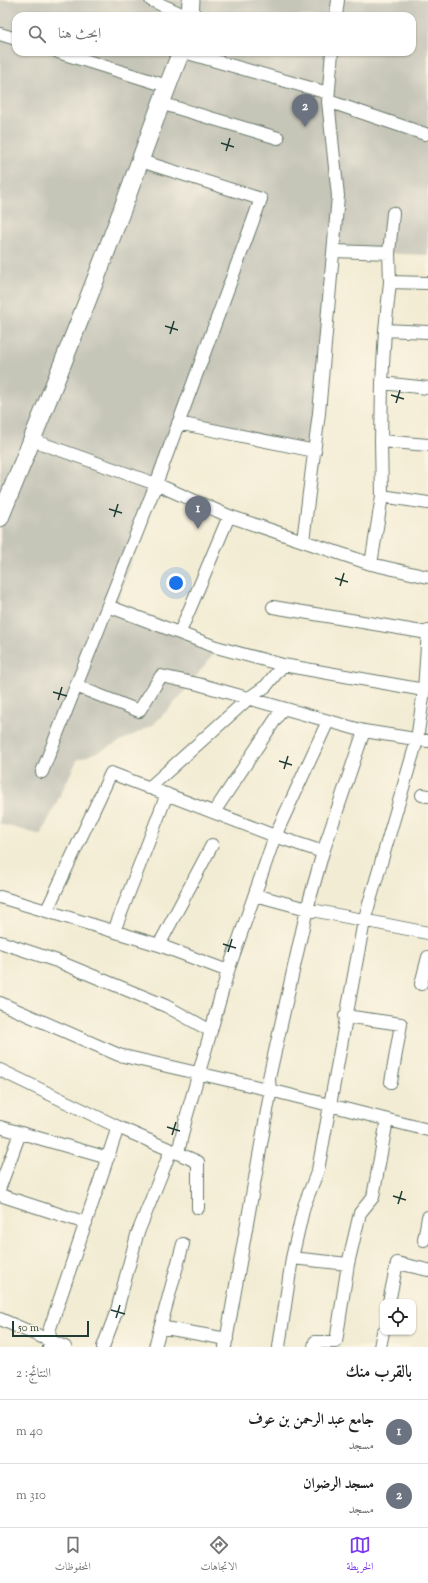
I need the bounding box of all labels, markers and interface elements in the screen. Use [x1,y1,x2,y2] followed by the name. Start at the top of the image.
[12,12,416,56] search box
[26,23,48,45] icon: search
[58,24,101,45] text: ابحث هنا
[292,94,318,127] pin: 2
[185,496,211,529] pin: 1
[166,573,186,593] your location
[380,1299,416,1335] map controls
[380,1299,416,1335] button: locate
[12,1319,89,1338] scale bar
[18,1320,39,1336] text: 50 m
[346,1361,412,1385] text: بالقرب منك
[16,1365,51,1383] text: النتائج: 2
[248,1410,374,1431] text: جامع عبد الرحمن بن عوف
[16,1423,43,1441] text: 40 m
[397,1423,401,1441] text: 1
[348,1437,374,1455] text: مسجد
[303,1474,374,1495] text: مسجد الرضوان
[16,1487,46,1505] text: 310 m
[396,1487,402,1505] text: 2
[348,1501,374,1519] text: مسجد
[55,1534,91,1577] tab: المحفوظات
[200,1534,237,1577] tab: الاتجاهات
[347,1534,373,1577] tab: الخريطة

